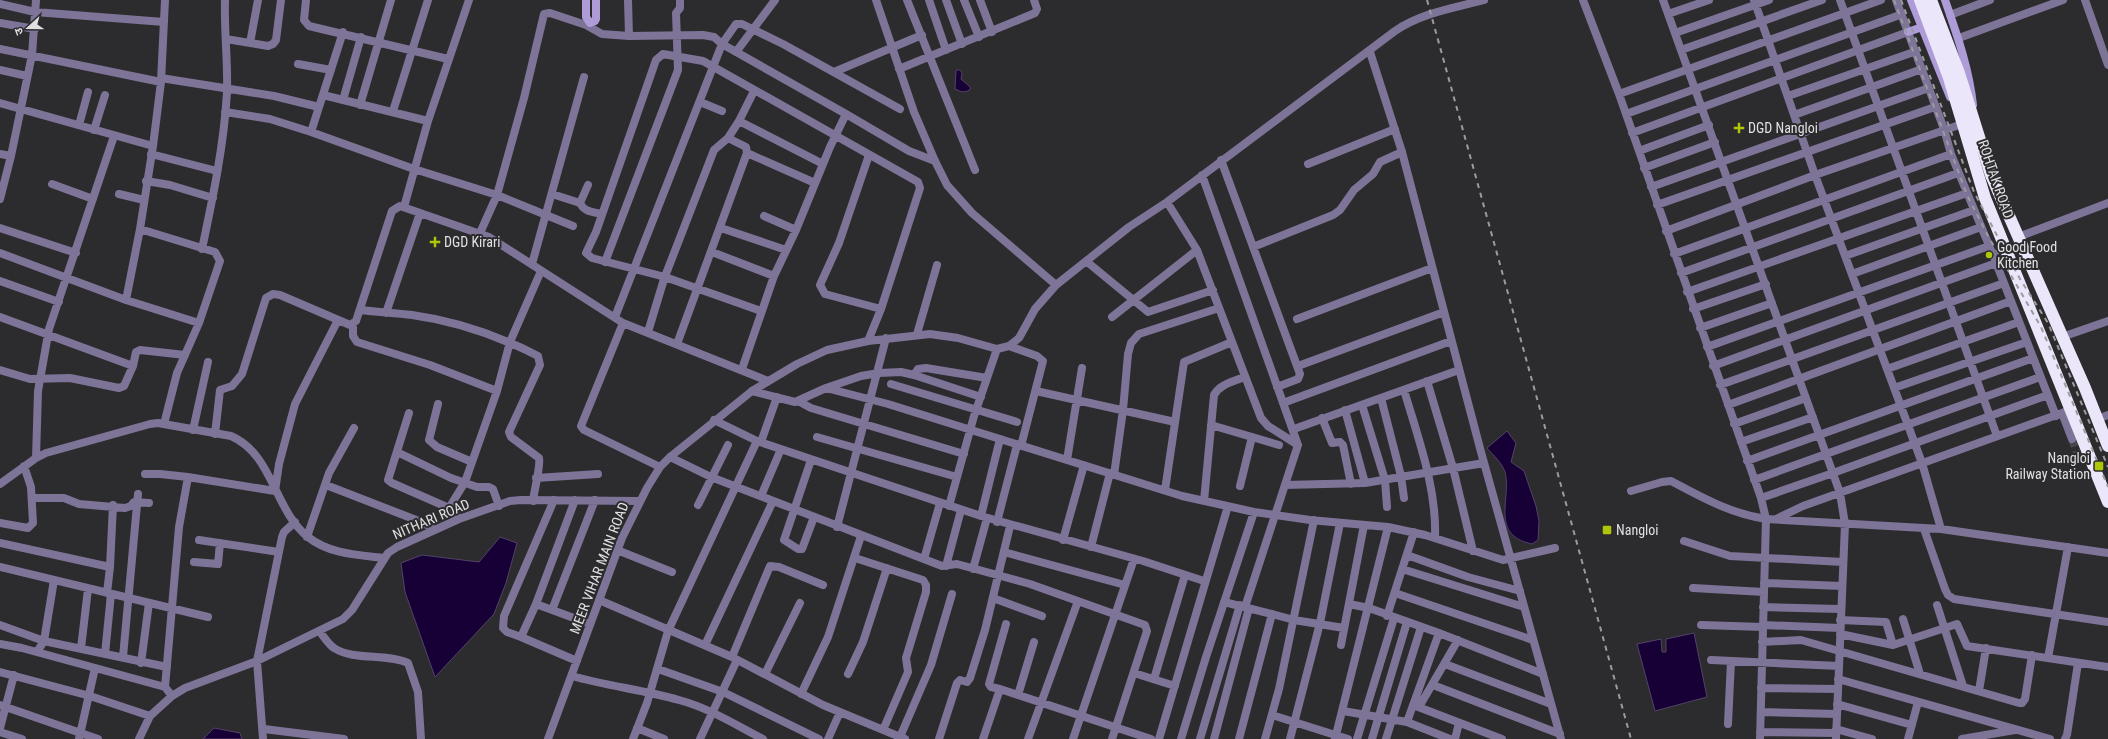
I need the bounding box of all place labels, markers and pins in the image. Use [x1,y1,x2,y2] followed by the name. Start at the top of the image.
[1748,120,1818,136] place label: DGD Nangloi
[1733,122,1745,134] marker: DGD Nangloi
[444,234,501,250] place label: DGD Kirari
[429,236,441,248] marker: DGD Kirari
[1997,239,2057,271] place label: Good Food Kitchen
[1984,250,1994,260] marker: Good Food Kitchen
[2005,450,2090,482] place label: Nangloi Railway Station
[2093,460,2105,472] marker: Nangloi Railway Station
[1616,522,1659,538] place label: Nangloi
[1601,524,1613,536] marker: Nangloi

